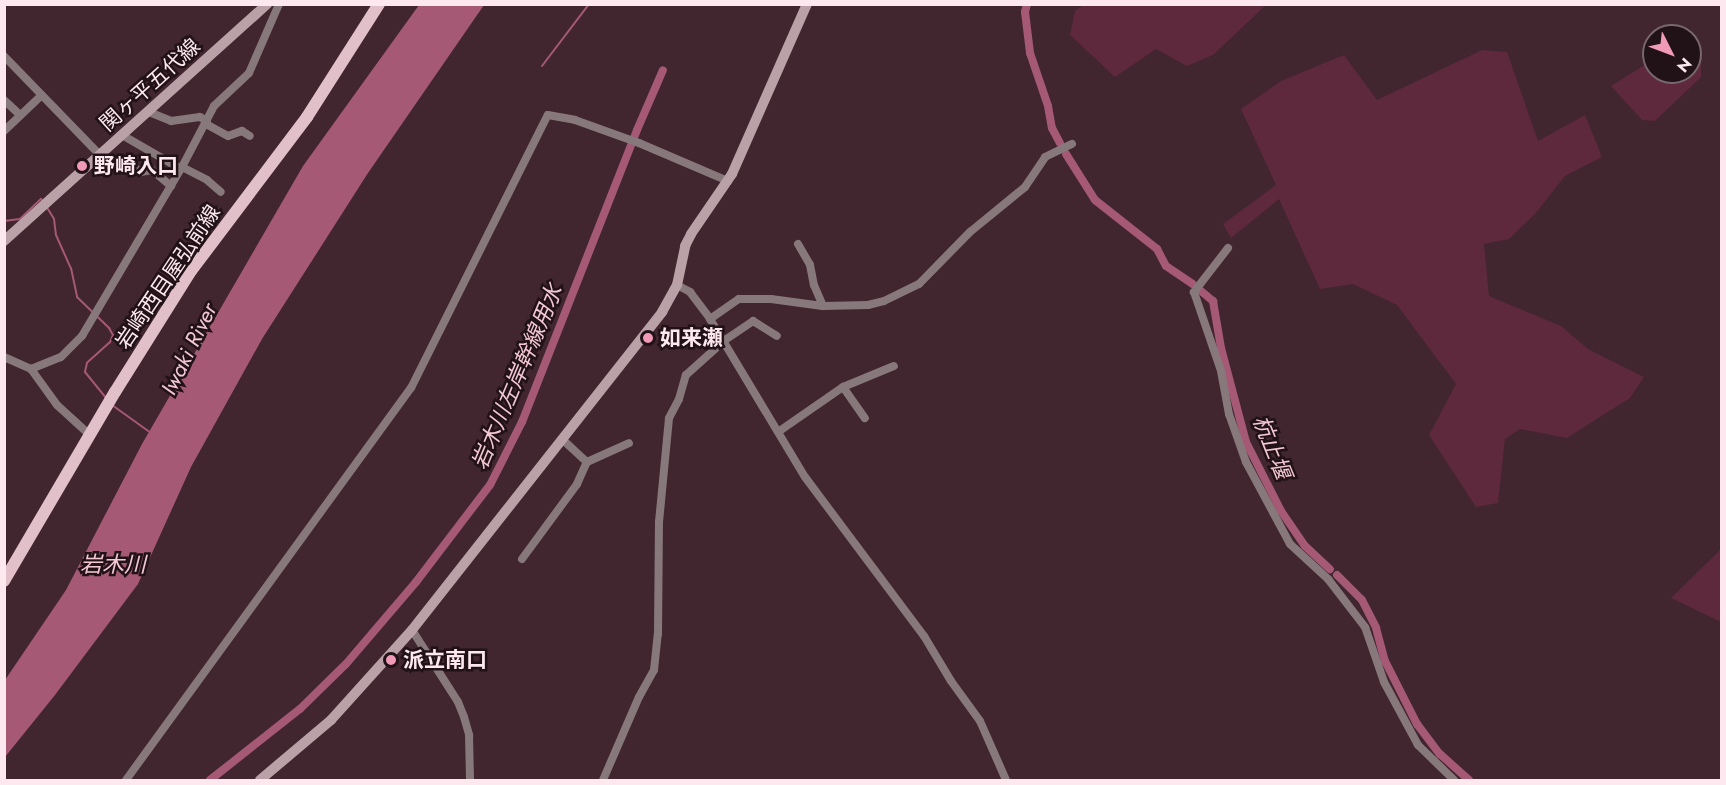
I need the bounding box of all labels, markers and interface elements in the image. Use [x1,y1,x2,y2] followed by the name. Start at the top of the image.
[1642,24,1702,84] north arrow
[95,33,205,137] street label: 関ヶ平五代線
[1671,53,1697,77] text: N
[94,153,178,179] place label: 野崎入口
[75,159,89,173] marker: 野崎入口
[111,200,225,354] street label: 岩崎西目屋弘前線
[466,281,568,473] water label: 岩木川左岸幹線用水
[156,299,222,399] water label: Iwaki River
[660,325,723,351] place label: 如来瀬
[641,331,655,345] marker: 如来瀬
[1247,411,1297,483] water label: 杭止堰
[80,552,146,578] water label: 岩木川
[403,647,487,673] place label: 派立南口
[384,653,398,667] marker: 派立南口

